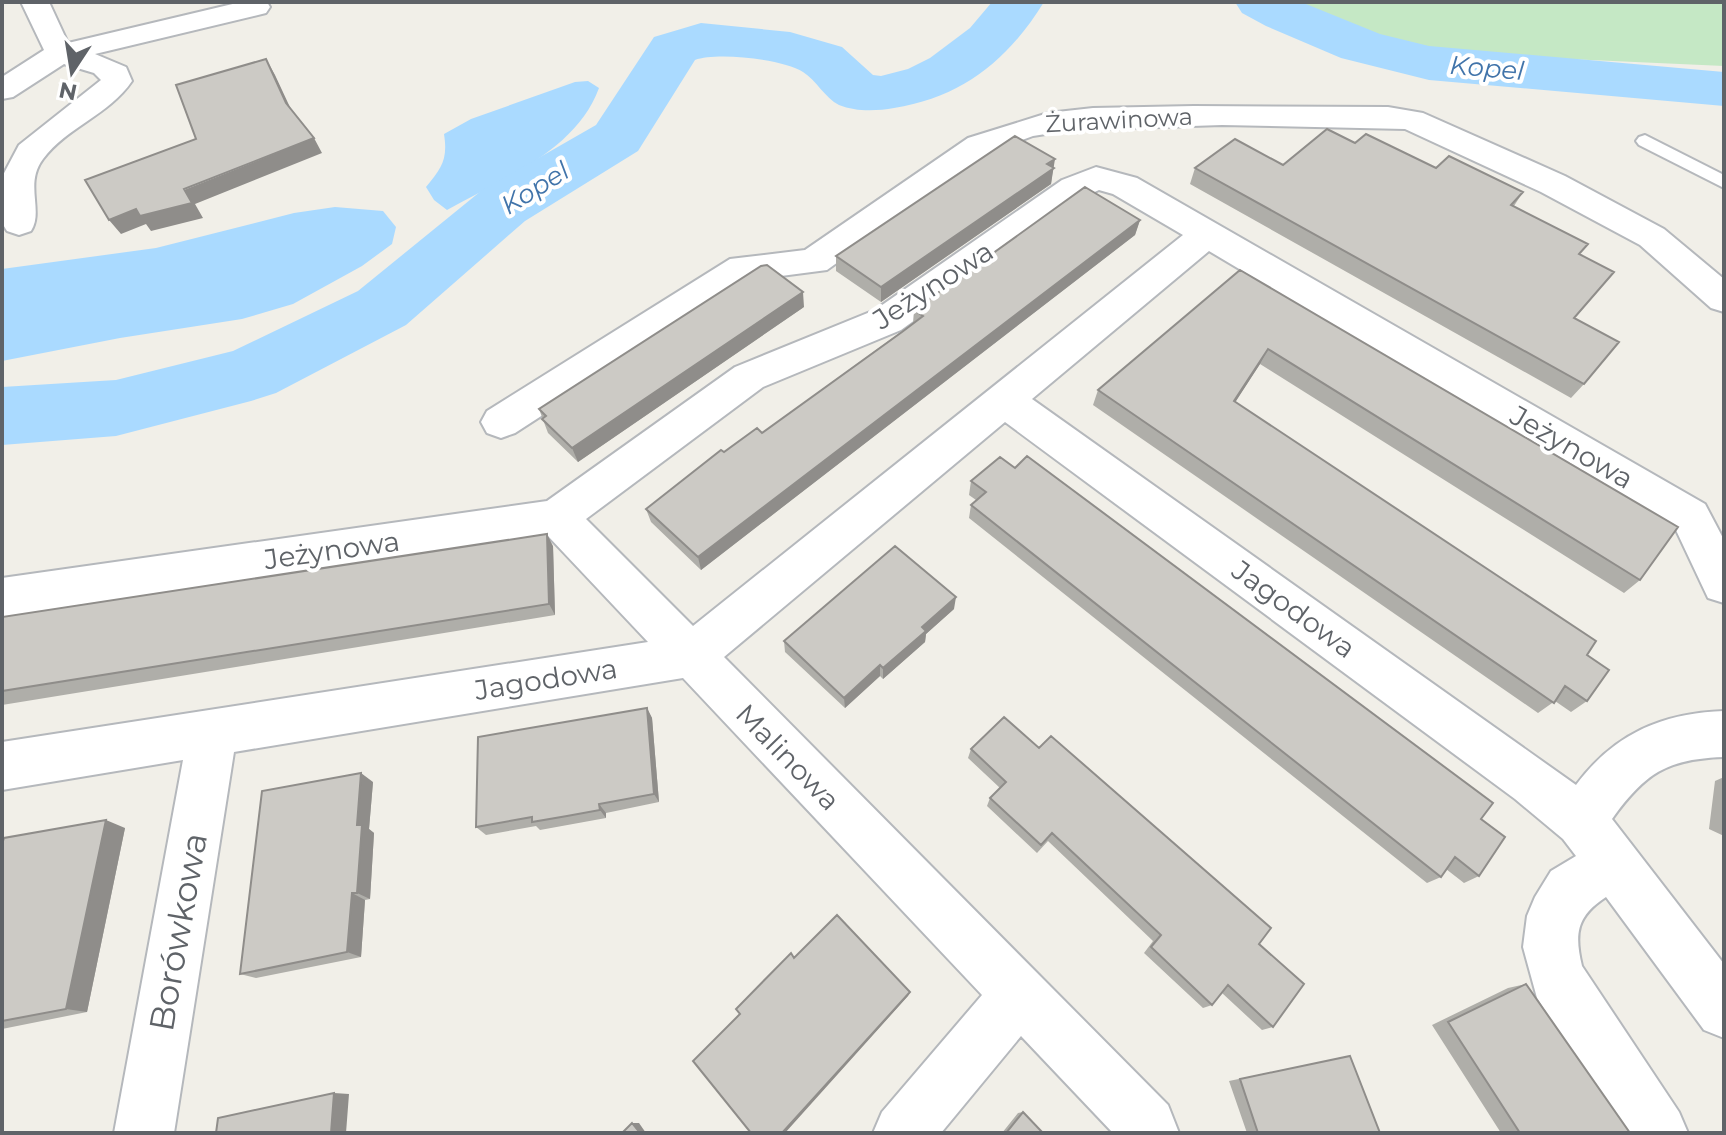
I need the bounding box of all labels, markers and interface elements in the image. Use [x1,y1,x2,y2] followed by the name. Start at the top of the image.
[32,32,112,112] north arrow
[1448,49,1526,87] water label: Kopel
[56,76,79,106] text: N
[1045,102,1193,138] street label: Żurawinowa
[495,155,575,221] water label: Kopel
[866,234,999,337] street label: Jeżynowa
[1504,398,1640,496] street label: Jeżynowa
[261,524,402,576] street label: Jeżynowa
[1225,552,1362,665] street label: Jagodowa
[471,651,620,707] street label: Jagodowa
[729,697,847,817] street label: Malinowa
[140,830,216,1034] street label: Borówkowa

